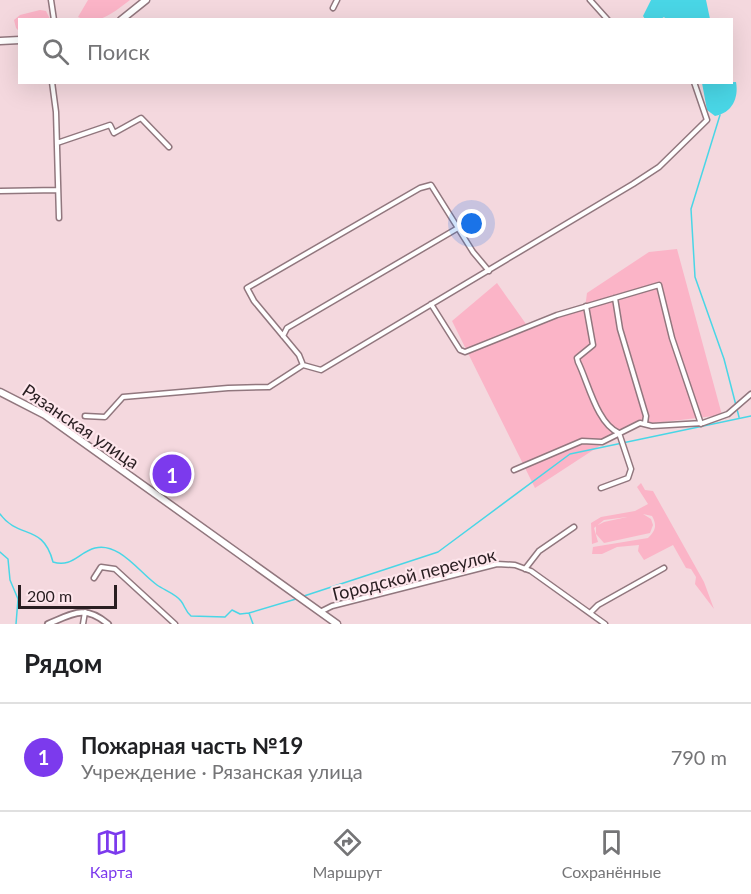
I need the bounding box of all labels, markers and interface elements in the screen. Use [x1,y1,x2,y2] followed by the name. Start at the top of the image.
[18,18,733,84] search box
[39,35,72,68] icon: search
[87,38,150,65] text: Поиск
[457,209,486,238] your location
[19,379,143,473] street label: Рязанская улица
[152,452,192,496] pin: 1
[330,543,499,605] street label: Городской переулок
[18,582,117,610] scale bar
[27,586,72,605] text: 200 m
[24,647,102,679] text: Рядом
[81,732,303,759] text: Пожарная часть №19
[38,745,49,769] text: 1
[671,745,727,769] text: 790 m
[81,759,363,783] text: Учреждение · Рязанская улица
[90,826,133,881] tab: Карта
[312,826,382,881] tab: Маршрут
[562,826,661,881] tab: Сохранённые

